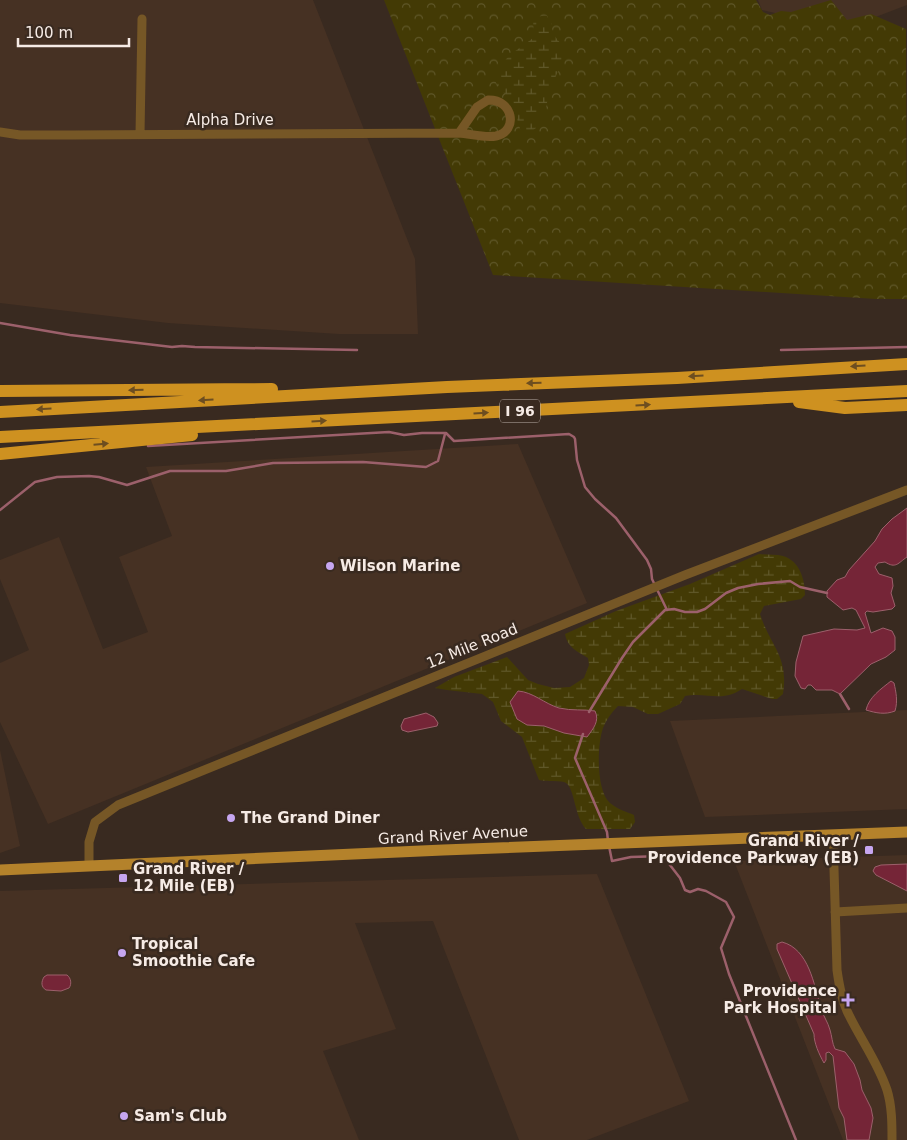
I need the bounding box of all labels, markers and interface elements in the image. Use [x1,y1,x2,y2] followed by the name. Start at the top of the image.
[18,15,129,47] scale bar
[25,24,73,42] text: 100 m
[186,111,274,129] street label: Alpha Drive
[850,363,866,371] one-way arrow
[688,373,704,381] one-way arrow
[526,380,542,388] one-way arrow
[127,386,143,394] one-way arrow
[198,397,214,405] one-way arrow
[500,400,540,422] road number: I 96
[636,400,652,408] one-way arrow
[35,406,51,414] one-way arrow
[473,408,489,416] one-way arrow
[311,416,327,424] one-way arrow
[93,439,109,447] one-way arrow
[340,557,460,575] place label: Wilson Marine
[324,560,336,572] marker: Wilson Marine
[424,620,520,672] street label: 12 Mile Road
[241,809,380,827] place label: The Grand Diner
[225,812,237,824] marker: The Grand Diner
[378,822,528,848] street label: Grand River Avenue
[648,832,860,867] place label: Grand River / Providence Parkway (EB)
[863,844,875,856] marker: Grand River / Providence Parkway (EB)
[133,860,245,895] place label: Grand River / 12 Mile (EB)
[117,872,129,884] marker: Grand River / 12 Mile (EB)
[132,935,255,970] place label: Tropical Smoothie Cafe
[116,947,128,959] marker: Tropical Smoothie Cafe
[724,982,837,1017] place label: Providence Park Hospital
[841,993,855,1007] marker: Providence Park Hospital
[134,1107,227,1125] place label: Sam's Club
[118,1110,130,1122] marker: Sam's Club

